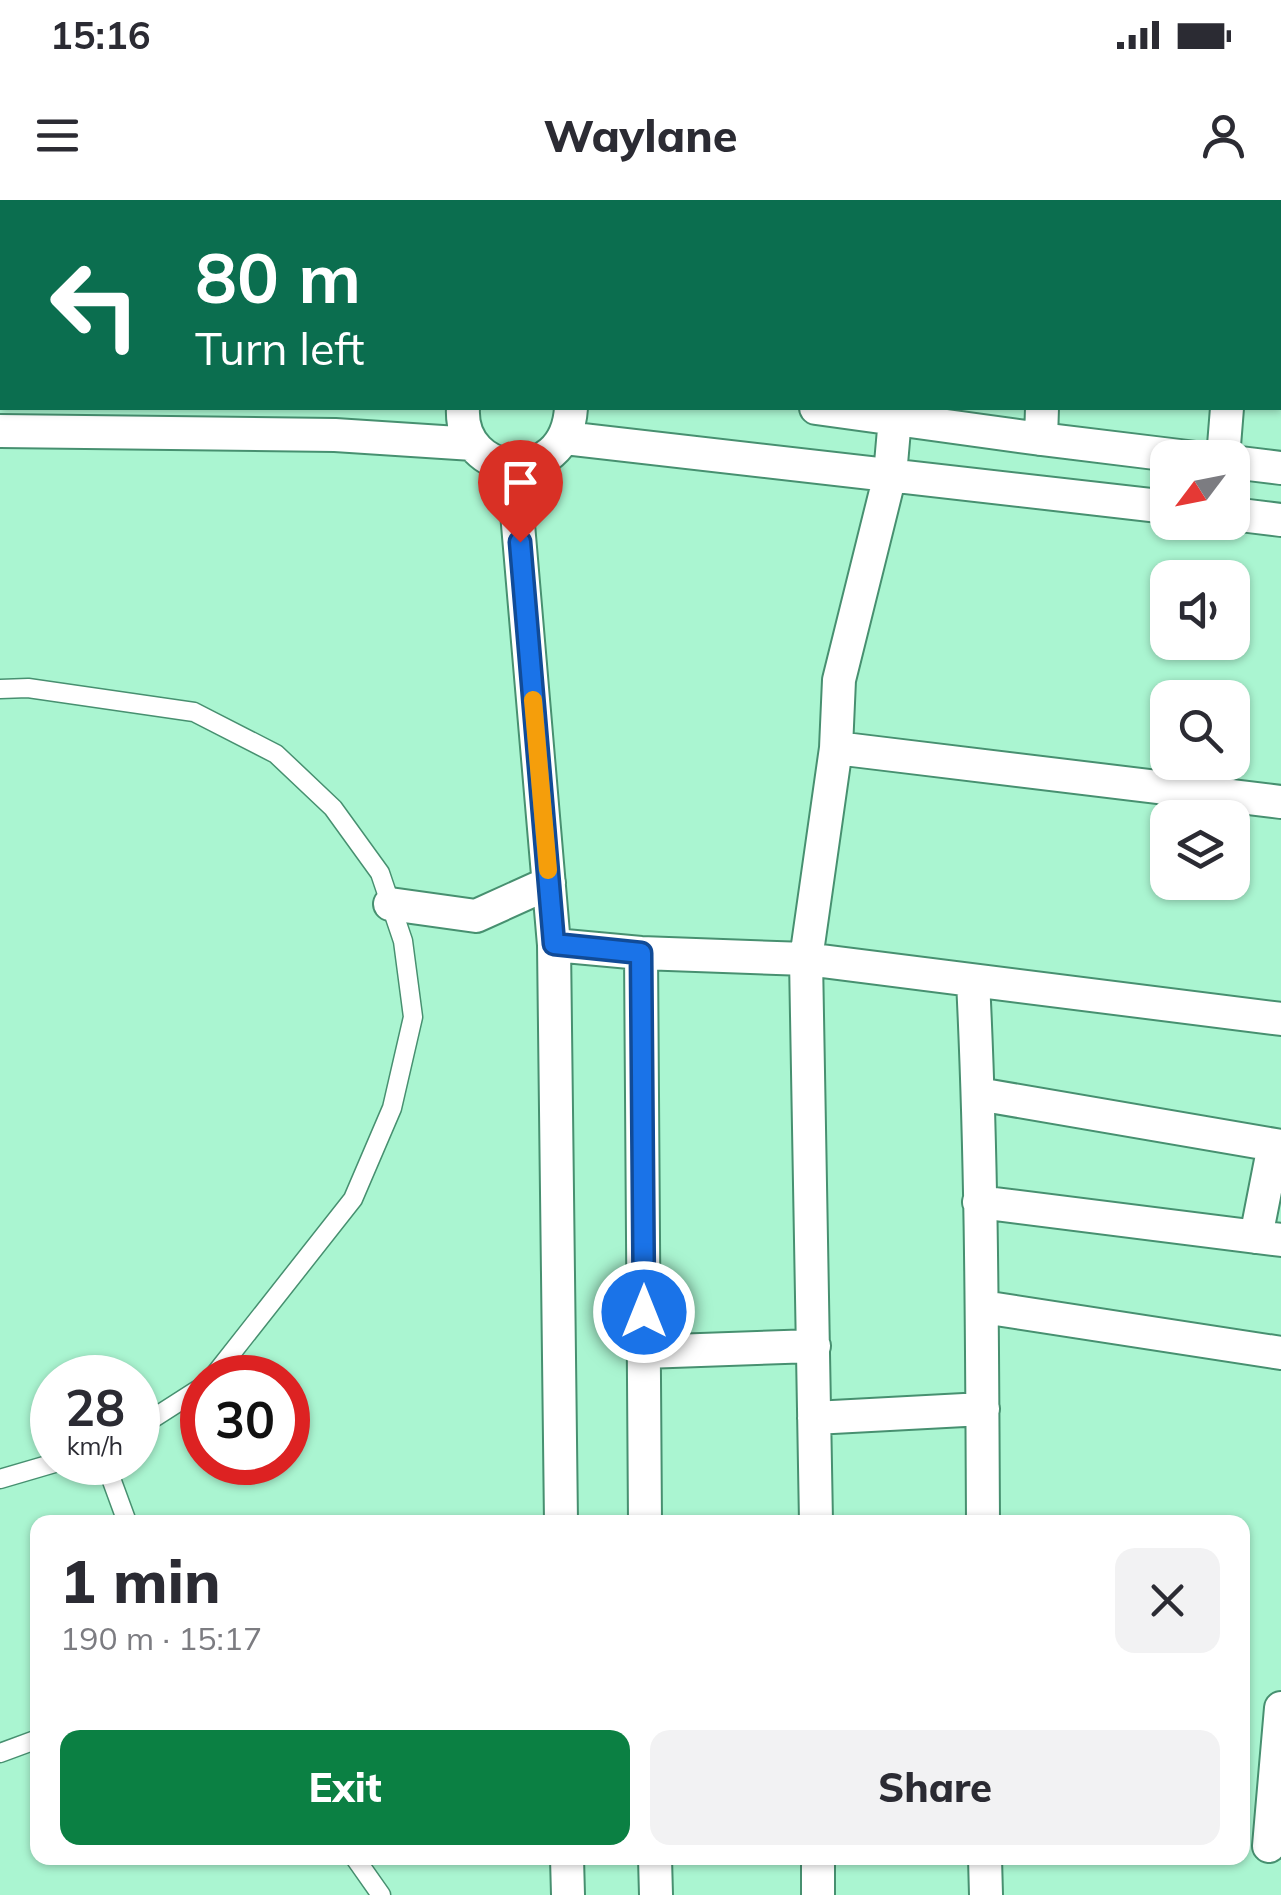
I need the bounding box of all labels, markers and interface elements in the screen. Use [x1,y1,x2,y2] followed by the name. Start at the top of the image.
[50,11,151,59] text: 15:16
[544,107,737,163] text: Waylane
[30,108,85,163] icon: menu
[1196,108,1251,163] icon: person
[195,233,361,321] text: 80 m
[30,240,160,370] icon: left
[195,320,364,376] text: Turn left
[478,440,563,543] pin
[1150,440,1250,540] north arrow
[1150,440,1250,900] map controls
[493,455,548,510] icon: arrive
[1150,560,1250,660] button: sound
[1150,680,1250,780] button: search
[1150,800,1250,900] button: layers
[592,1260,696,1364] position arrow
[180,1355,310,1485] speed limit sign: 30
[65,1376,125,1439] text: 28
[67,1430,123,1461] text: km/h
[60,1543,221,1618] text: 1 min
[1115,1548,1220,1653] button: close
[60,1618,262,1658] text: 190 m · 15:17
[60,1730,630,1845] button: Exit
[650,1730,1220,1845] button: Share

